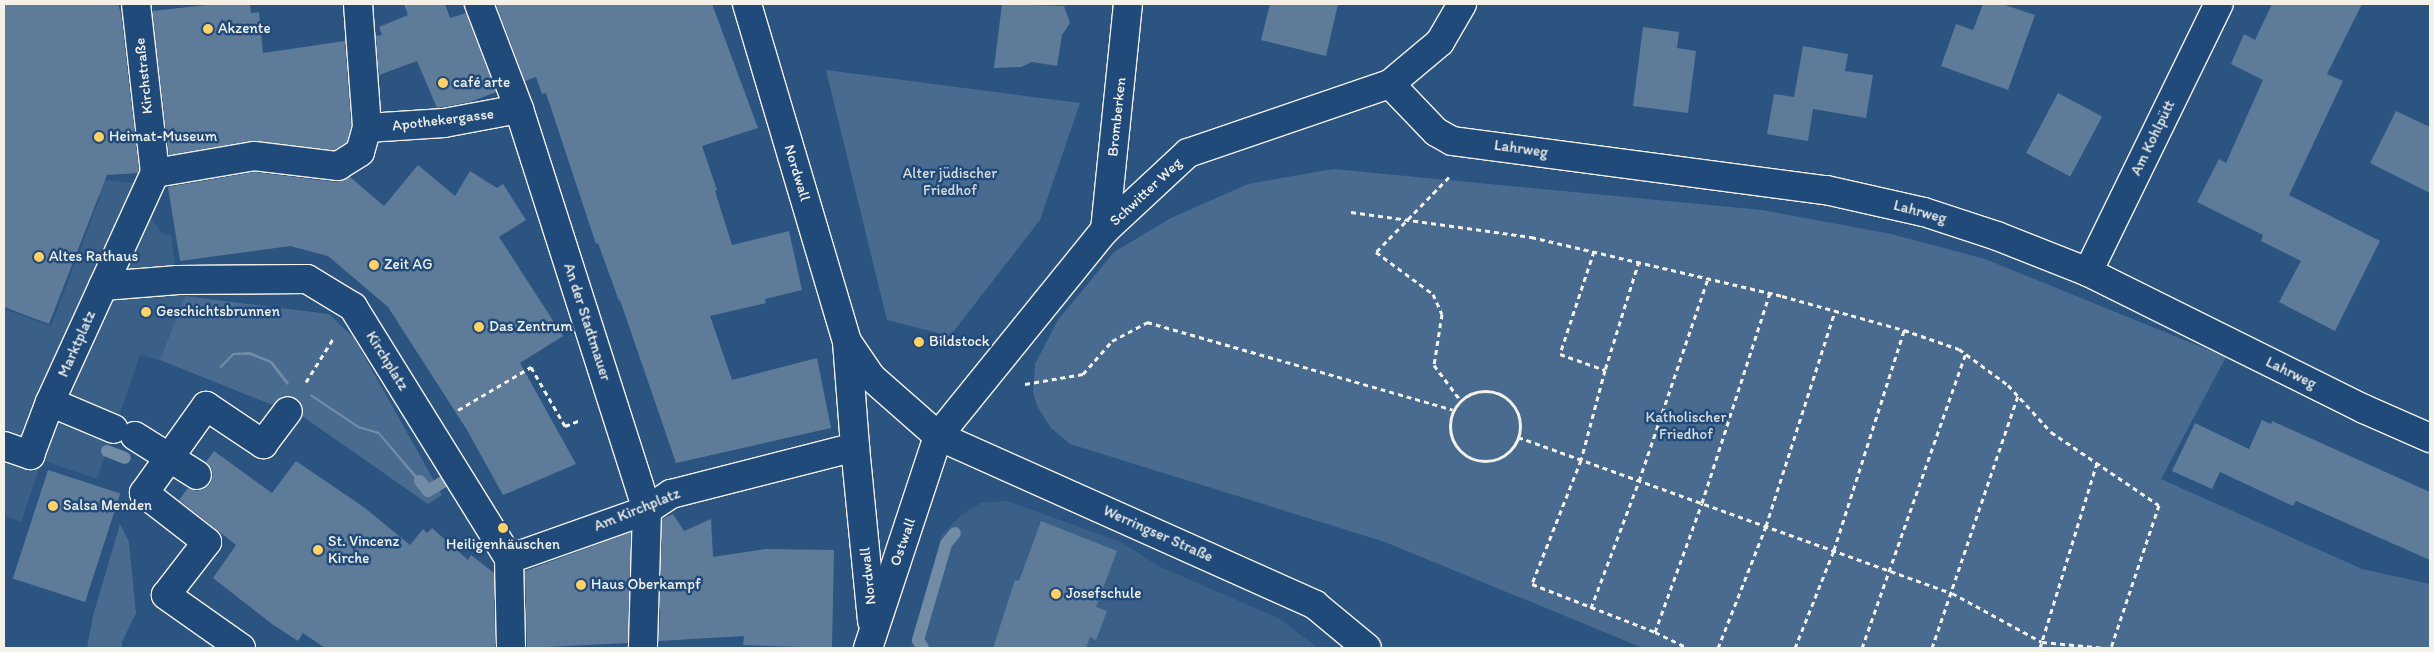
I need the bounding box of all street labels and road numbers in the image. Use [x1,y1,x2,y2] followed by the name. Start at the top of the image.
[131,37,157,115] street label: Kirchstraße
[1104,76,1130,158] street label: Bromberken
[2127,97,2179,179] street label: Am Kohlpütt
[391,105,495,135] street label: Apothekergasse
[1493,136,1549,162] street label: Lahrweg
[780,143,814,203] street label: Nordwall
[1106,154,1186,230] street label: Schwitter Weg
[1892,196,1948,228] street label: Lahrweg
[560,261,614,383] street label: An der Stadtmauer
[54,308,100,380] street label: Marktplatz
[362,328,412,394] street label: Kirchplatz
[2263,353,2319,393] street label: Lahrweg
[591,484,683,536] street label: Am Kirchplatz
[1100,502,1216,566] street label: Werringser Straße
[886,516,920,568] street label: Ostwall
[856,546,880,606] street label: Nordwall

